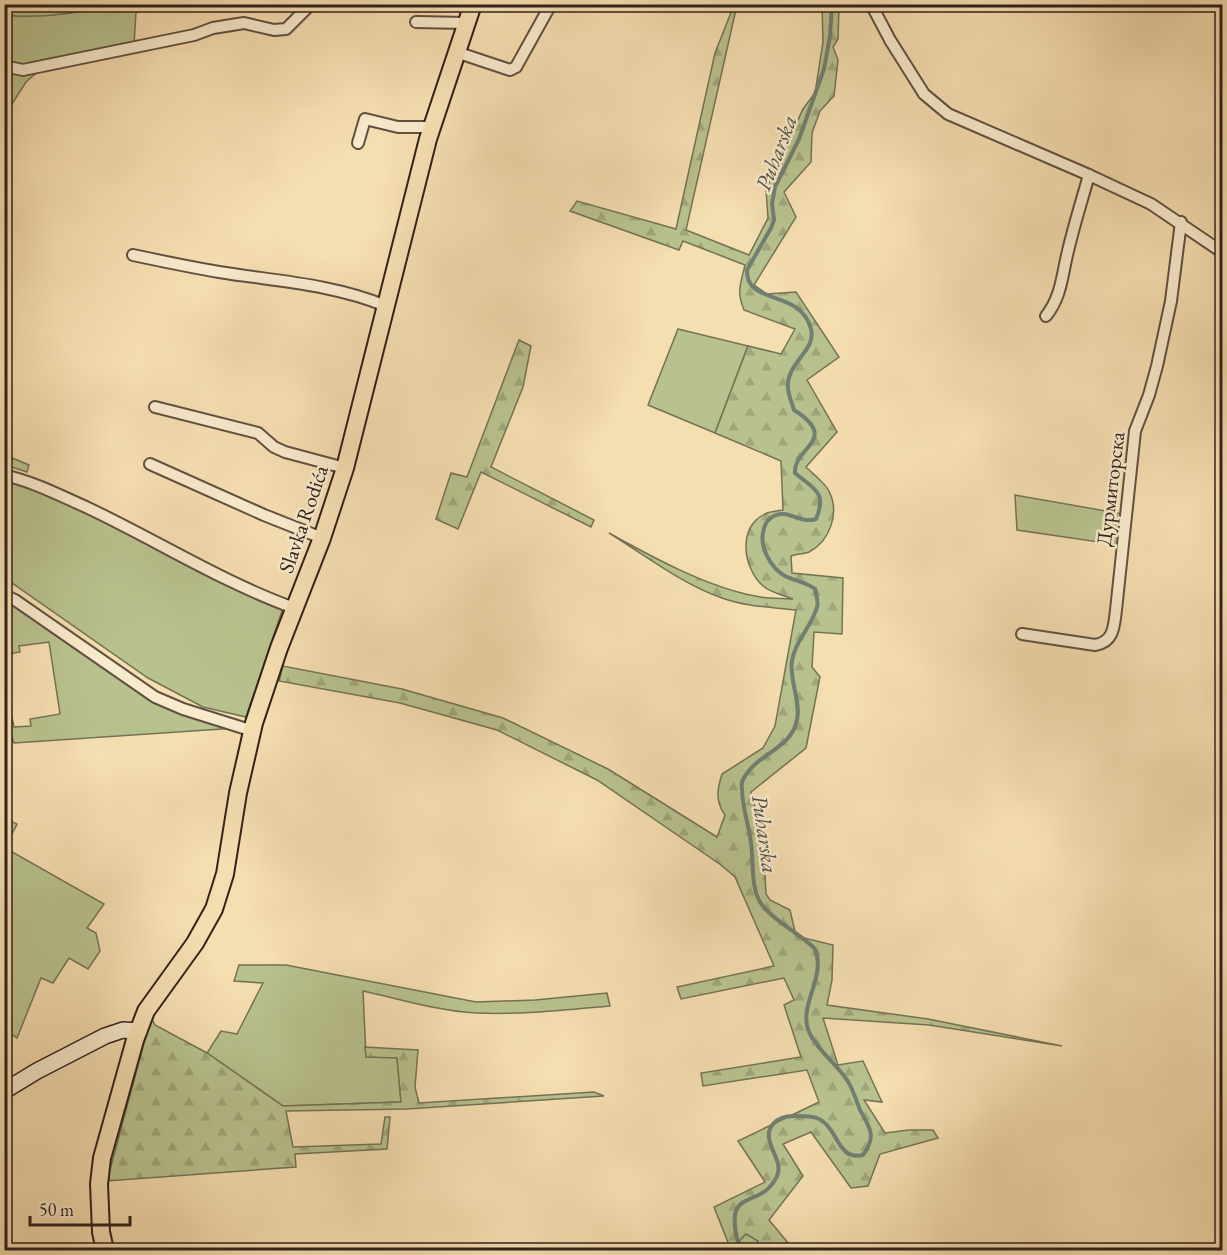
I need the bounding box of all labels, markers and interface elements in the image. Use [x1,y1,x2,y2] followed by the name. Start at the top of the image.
[748,111,804,195] water label: Puharska
[1090,430,1130,548] street label: Дурмиторска
[272,461,334,576] street label: Slavka Rodića
[745,793,785,875] water label: Puharska
[30,1189,130,1227] scale bar
[39,1198,74,1221] text: 50 m

